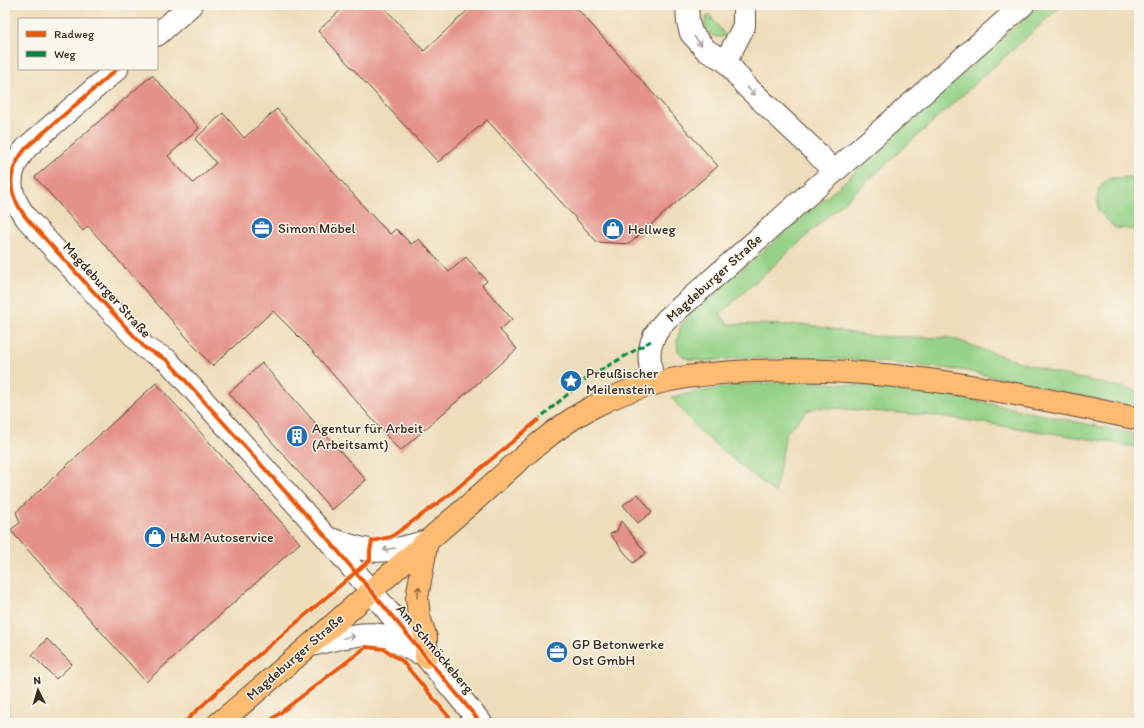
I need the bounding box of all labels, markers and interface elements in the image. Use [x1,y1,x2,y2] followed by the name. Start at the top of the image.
[18,18,158,70] legend
[54,27,95,41] text: Radweg
[694,36,703,46] one-way arrow
[54,47,77,61] text: Weg
[746,86,756,96] one-way arrow
[249,215,275,241] office icon: Simon Möbel
[600,216,626,242] shop icon: Hellweg
[278,220,355,237] place label: Simon Möbel
[628,221,676,238] place label: Hellweg
[662,230,766,326] street label: Magdeburger Straße
[59,238,155,342] street label: Magdeburger Straße
[586,365,659,398] place label: Preußischer Meilenstein
[558,368,584,394] place icon: Preußischer Meilenstein
[312,420,423,453] place label: Agentur für Arbeit (Arbeitsamt)
[284,423,310,449] building icon: Agentur für Arbeit (Arbeitsamt)
[142,524,168,550] shop icon: H&M Autoservice
[170,529,274,546] place label: H&M Autoservice
[383,545,396,553] one-way arrow
[414,586,422,599] one-way arrow
[393,601,478,698] street label: Am Schmöckeberg
[243,610,347,704] street label: Magdeburger Straße
[342,633,355,641] one-way arrow
[572,636,664,669] place label: GP Betonwerke Ost GmbH
[544,639,570,665] office icon: GP Betonwerke Ost GmbH
[18,670,58,710] north arrow
[33,674,41,687] text: N

